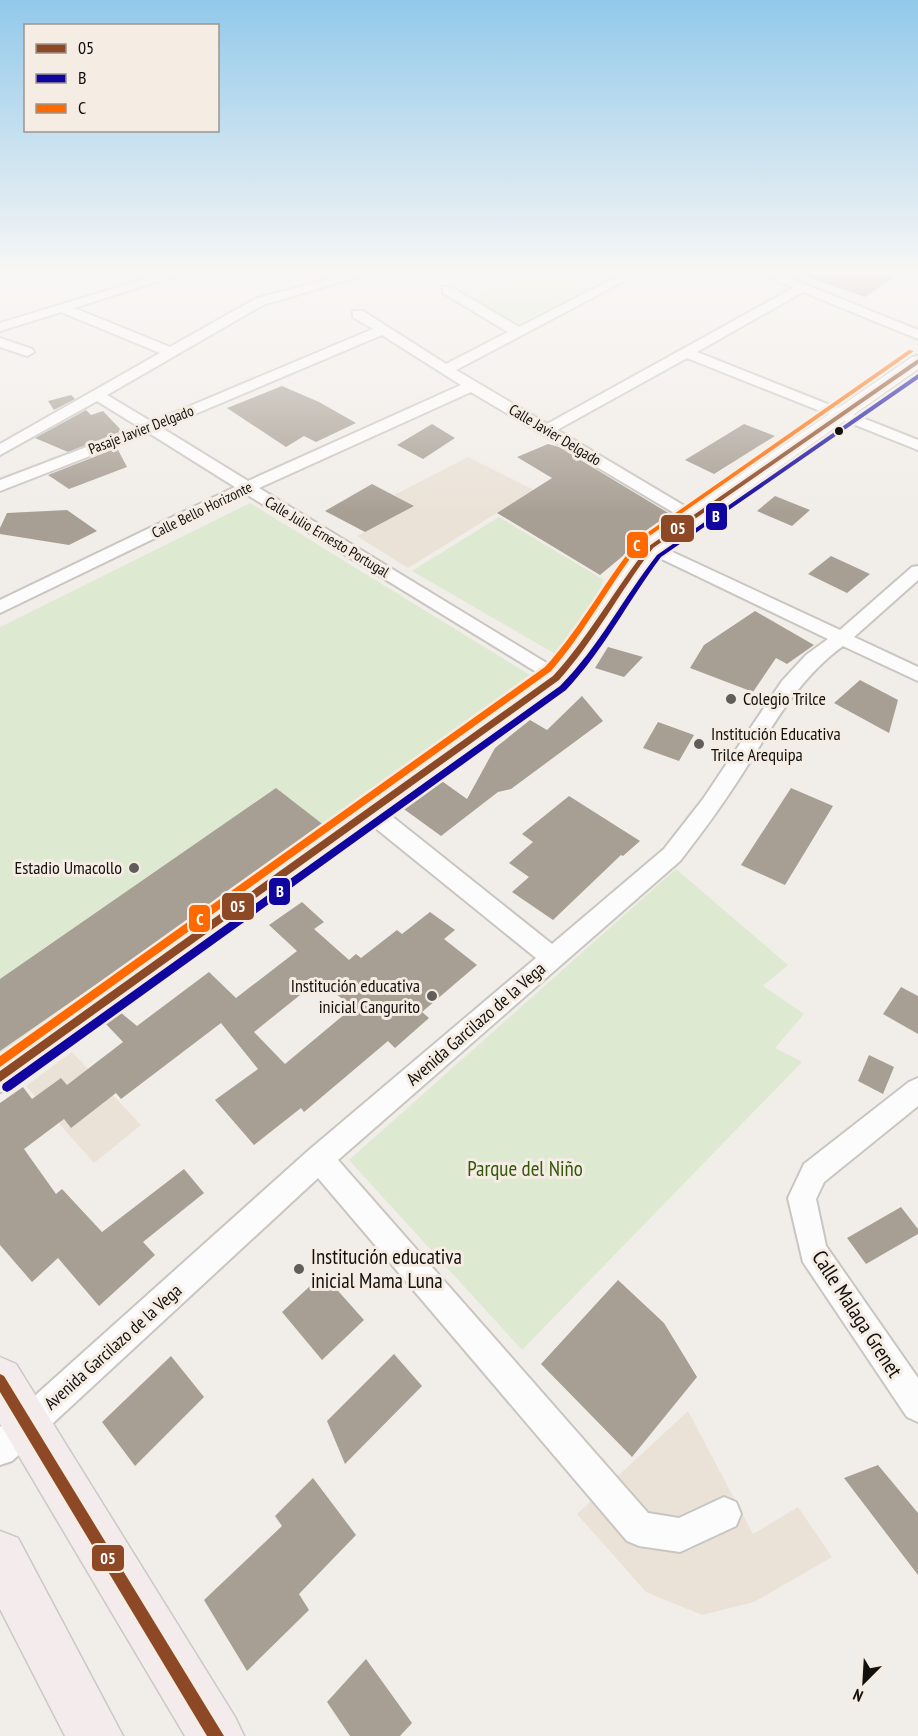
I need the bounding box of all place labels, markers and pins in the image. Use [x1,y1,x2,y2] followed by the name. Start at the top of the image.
[833,425,845,437] unlabelled marker
[743,687,826,710] place label: Colegio Trilce
[724,692,738,706] marker: Colegio Trilce
[711,722,841,766] place label: Institución Educativa Trilce Arequipa
[692,737,706,751] marker: Institución Educativa Trilce Arequipa
[14,856,122,879] place label: Estadio Umacollo
[127,861,141,875] marker: Estadio Umacollo
[291,974,420,1018] place label: Institución educativa inicial Cangurito
[425,989,439,1003] marker: Institución educativa inicial Cangurito
[311,1243,462,1294] place label: Institución educativa inicial Mama Luna
[292,1262,306,1276] marker: Institución educativa inicial Mama Luna

